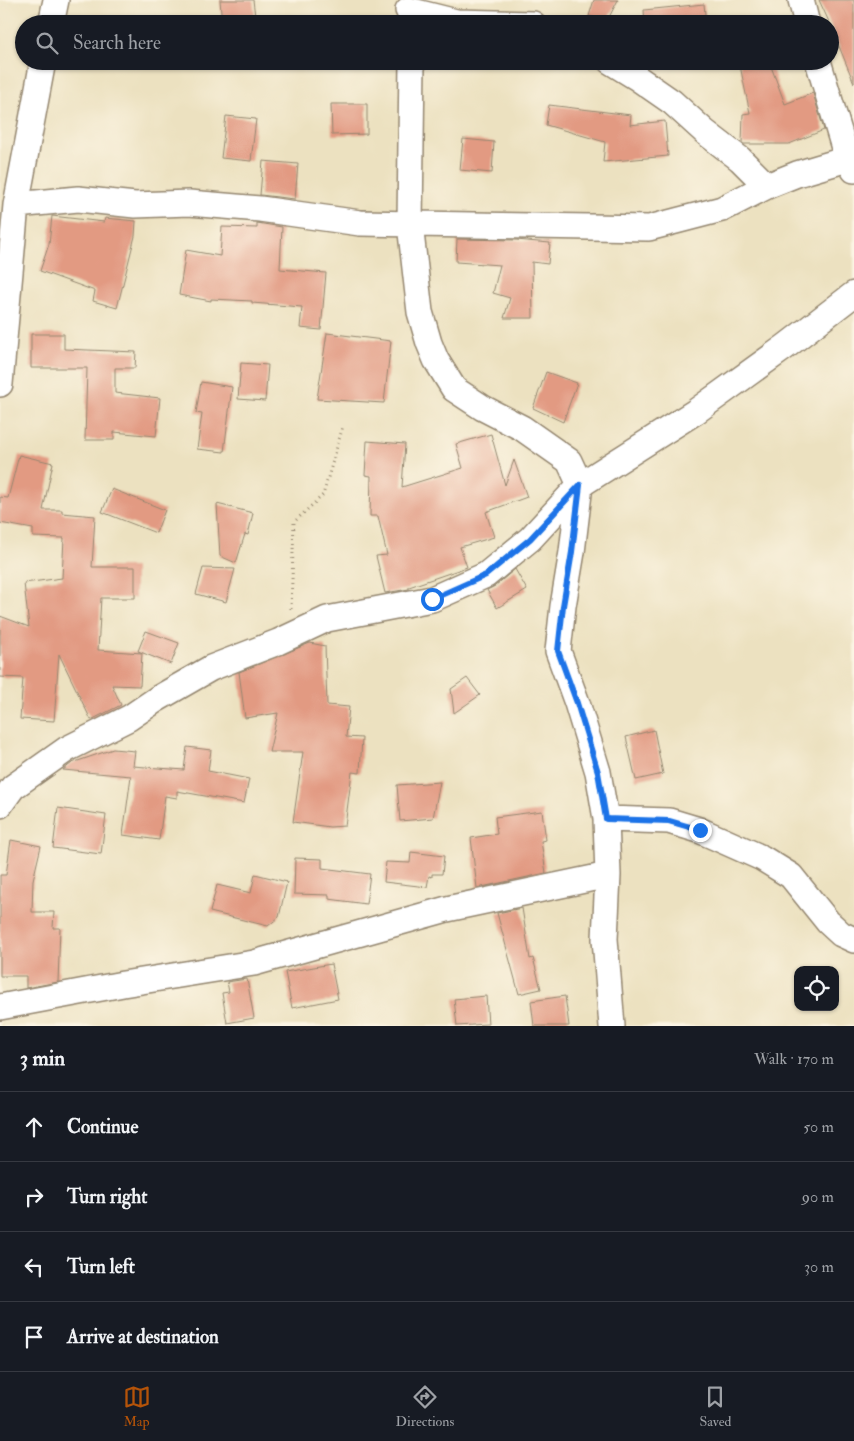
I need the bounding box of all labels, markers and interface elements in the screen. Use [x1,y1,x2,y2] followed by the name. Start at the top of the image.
[15,15,839,70] search box
[33,29,61,57] icon: search
[73,31,161,55] text: Search here
[421,588,444,611] route start
[689,819,712,842] route end
[794,966,839,1011] map controls
[794,966,839,1011] button: locate
[20,1045,65,1072] text: 3 min
[754,1049,834,1069] text: Walk · 170 m
[20,1113,48,1141] icon: ahead
[67,1115,138,1139] text: Continue
[803,1117,834,1137] text: 50 m
[20,1183,48,1211] icon: right
[67,1185,147,1209] text: Turn right
[802,1187,834,1207] text: 90 m
[20,1253,48,1281] icon: left
[67,1255,135,1279] text: Turn left
[804,1257,834,1277] text: 30 m
[20,1323,48,1351] icon: arrive
[67,1325,219,1349] text: Arrive at destination
[123,1383,151,1430] tab: Map
[396,1383,454,1430] tab: Directions
[699,1383,731,1430] tab: Saved

